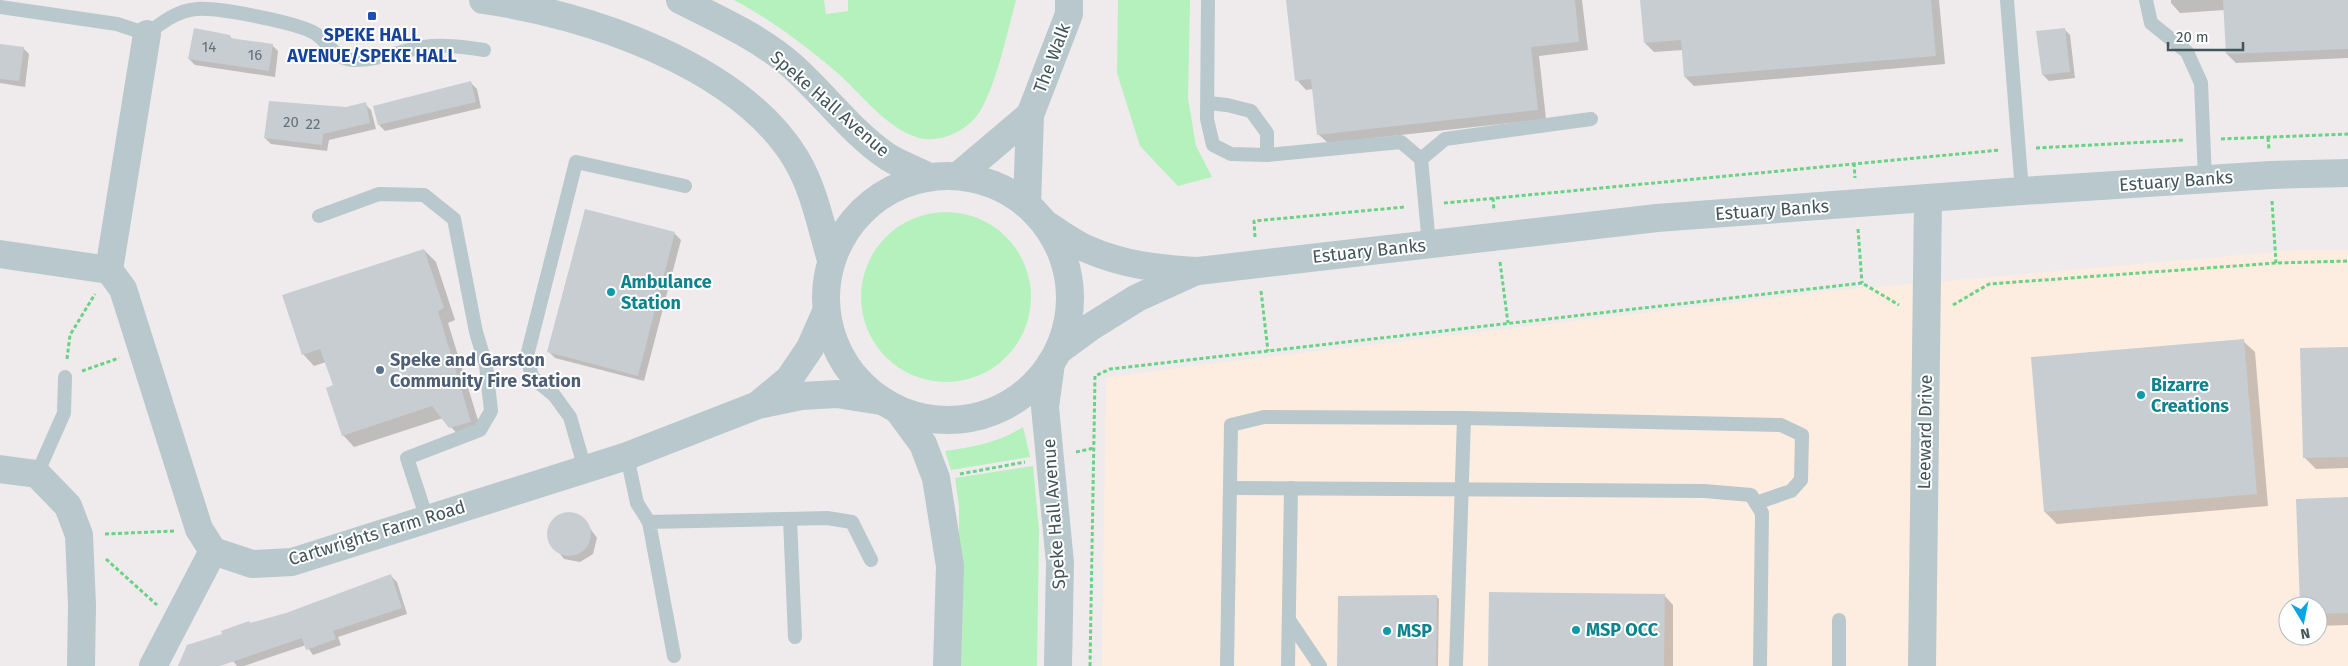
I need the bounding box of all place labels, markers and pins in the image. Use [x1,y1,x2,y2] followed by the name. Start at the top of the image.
[366,10,378,22] marker: SPEKE HALL AVENUE/SPEKE HALL
[286,24,457,67] place label: SPEKE HALL AVENUE/SPEKE HALL
[620,271,712,314] place label: Ambulance Station
[605,286,617,298] marker: Ambulance Station
[390,349,581,392] place label: Speke and Garston Community Fire Station
[374,364,386,376] marker: Speke and Garston Community Fire Station
[2151,374,2229,417] place label: Bizarre Creations
[2135,389,2147,401] marker: Bizarre Creations
[1586,619,1659,641] place label: MSP OCC
[1397,620,1432,642] place label: MSP
[1570,624,1582,636] marker: MSP OCC
[1381,625,1393,637] marker: MSP

